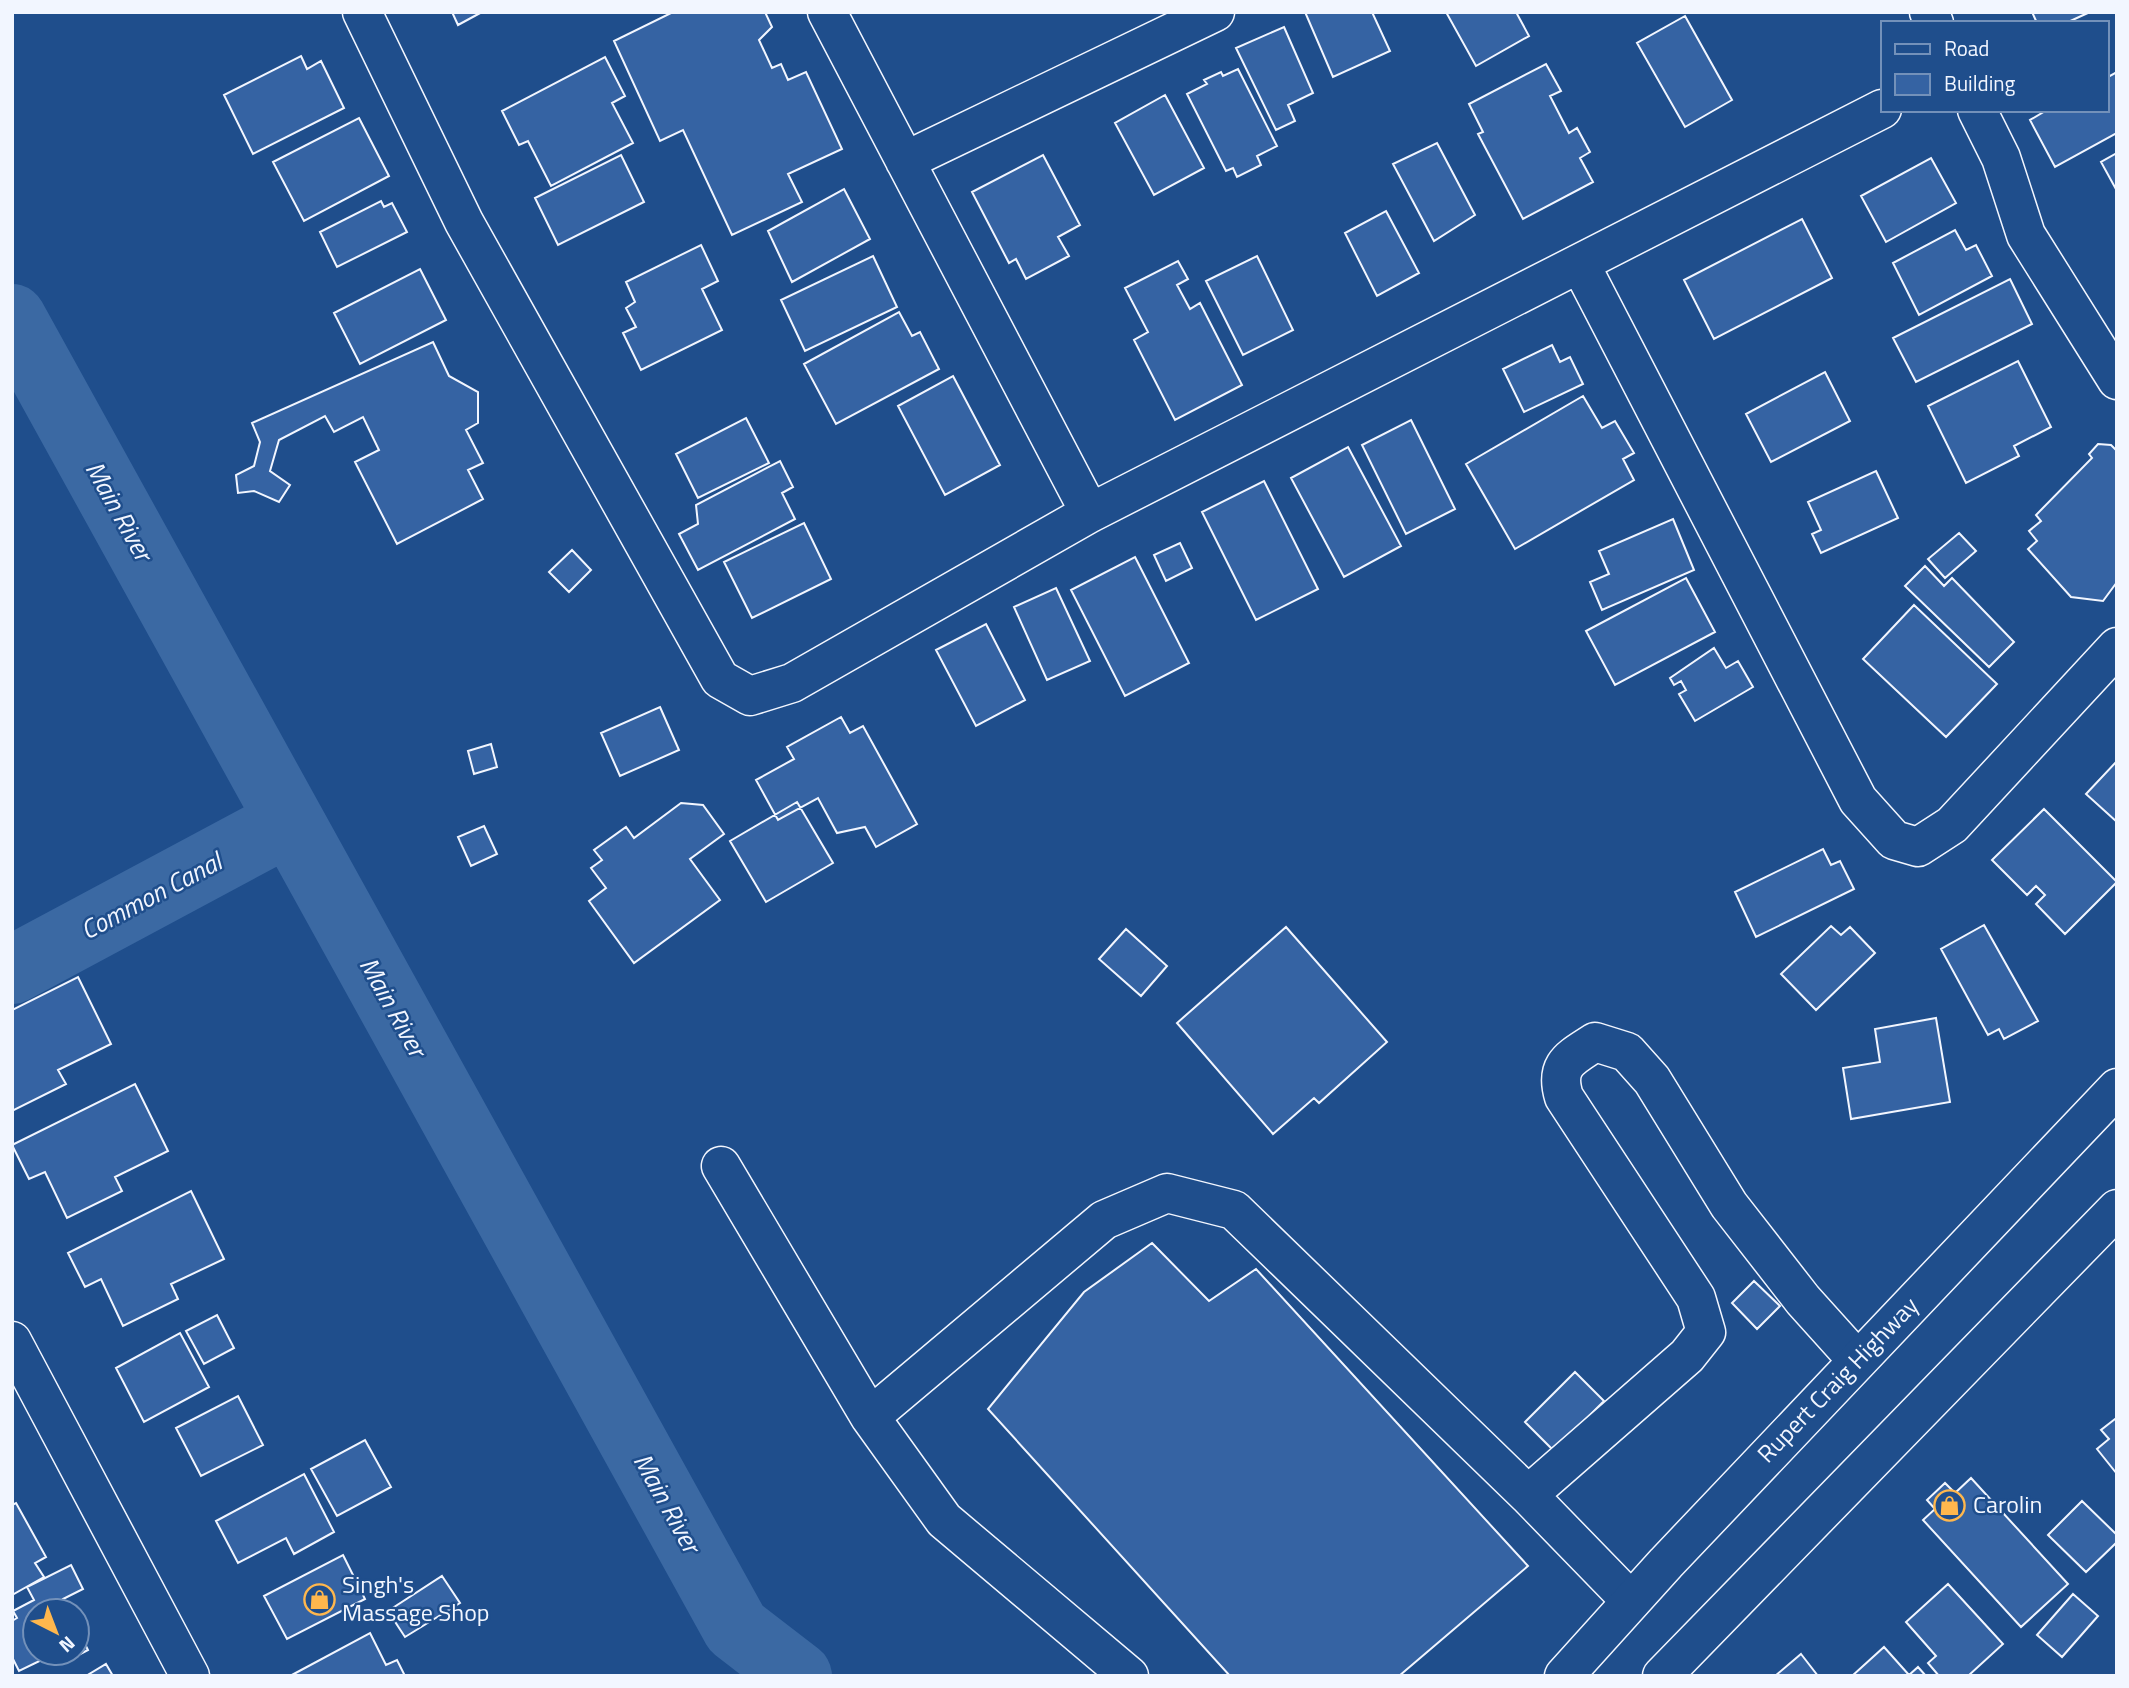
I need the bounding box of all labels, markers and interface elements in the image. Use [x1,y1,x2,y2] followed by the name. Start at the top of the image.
[1881,21,2108,112] legend
[1944,32,1989,64] text: Road
[1944,67,2016,99] text: Building
[76,454,164,570] water label: Main River
[73,840,231,949] water label: Common Canal
[350,950,438,1066] water label: Main River
[1748,1288,1926,1470] street label: Rupert Craig Highway
[624,1446,712,1562] water label: Main River
[1973,1486,2043,1522] place label: Carolin
[1933,1488,1967,1522] shop icon: Carolin
[342,1566,489,1630] place label: Singh's Massage Shop
[302,1582,336,1616] shop icon: Singh's Massage Shop
[21,1597,91,1667] north arrow
[53,1630,82,1660] text: N

